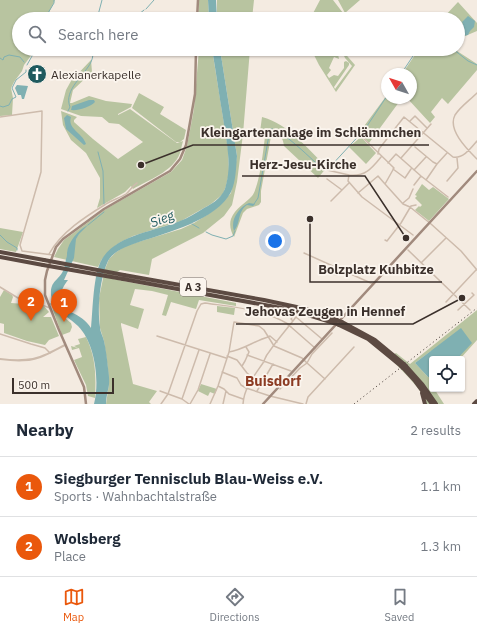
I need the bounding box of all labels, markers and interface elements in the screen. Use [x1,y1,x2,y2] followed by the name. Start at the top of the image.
[12,12,465,56] search box
[26,23,48,45] icon: search
[58,25,138,44] text: Search here
[26,63,48,85] church icon: Alexianerkapelle
[51,67,141,82] place label: Alexianerkapelle
[381,68,417,104] north arrow
[193,120,429,145] callout: Kleingartenanlage im Schlämmchen
[201,124,421,141] text: Kleingartenanlage im Schlämmchen
[242,151,365,176] callout: Herz-Jesu-Kirche
[249,156,357,173] text: Herz-Jesu-Kirche
[148,206,178,231] water label: Sieg
[265,231,285,251] your location
[310,257,442,282] callout: Bolzplatz Kuhbitze
[318,261,434,278] text: Bolzplatz Kuhbitze
[180,278,206,296] road number: A 3
[18,288,44,321] pin: 2
[51,289,77,322] pin: 1
[236,299,413,324] callout: Jehovas Zeugen in Hennef
[245,303,405,320] text: Jehovas Zeugen in Hennef
[429,356,465,392] map controls
[429,356,465,392] button: locate
[245,372,301,390] district label: Buisdorf
[12,376,114,395] scale bar
[18,378,50,392] text: 500 m
[16,419,74,441] text: Nearby
[410,422,461,439] text: 2 results
[54,469,323,488] text: Siegburger Tennisclub Blau-Weiss e.V.
[25,478,33,495] text: 1
[421,478,461,495] text: 1.1 km
[54,488,217,505] text: Sports · Wahnbachtalstraße
[54,529,120,548] text: Wolsberg
[25,538,33,555] text: 2
[421,538,461,555] text: 1.3 km
[54,548,86,565] text: Place
[63,586,85,624] tab: Map
[210,586,260,624] tab: Directions
[385,586,414,624] tab: Saved

